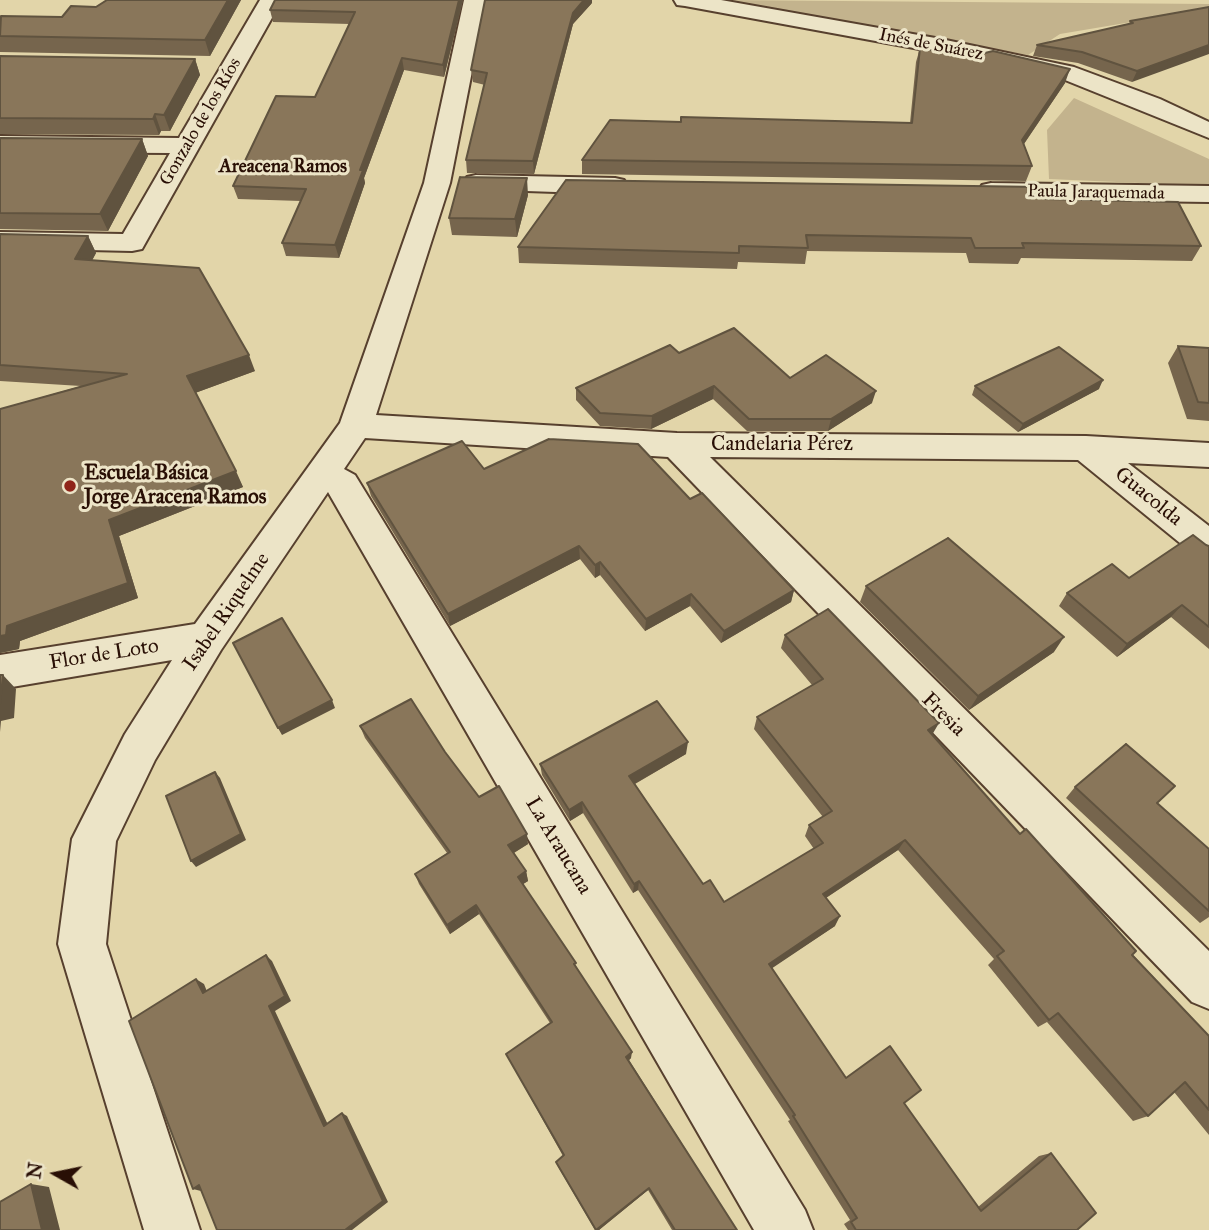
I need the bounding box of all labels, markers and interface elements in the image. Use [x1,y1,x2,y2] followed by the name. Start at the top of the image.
[877,24,985,66] street label: Inés de Suárez
[156,54,246,190] street label: Gonzalo de los Ríos
[219,156,347,178] district label: Areacena Ramos
[1027,181,1165,205] street label: Paula Jaraquemada
[711,432,853,458] street label: Candelaria Pérez
[84,461,267,511] place label: Escuela Básica Jorge Aracena Ramos
[1109,462,1187,532] street label: Guacolda
[62,478,78,494] marker: Escuela Básica Jorge Aracena Ramos
[178,548,276,676] street label: Isabel Riquelme
[47,634,161,676] street label: Flor de Loto
[916,688,970,742] street label: Fresia
[519,793,597,899] street label: La Araucana
[21,1139,91,1209] north arrow
[22,1161,47,1180] text: N

